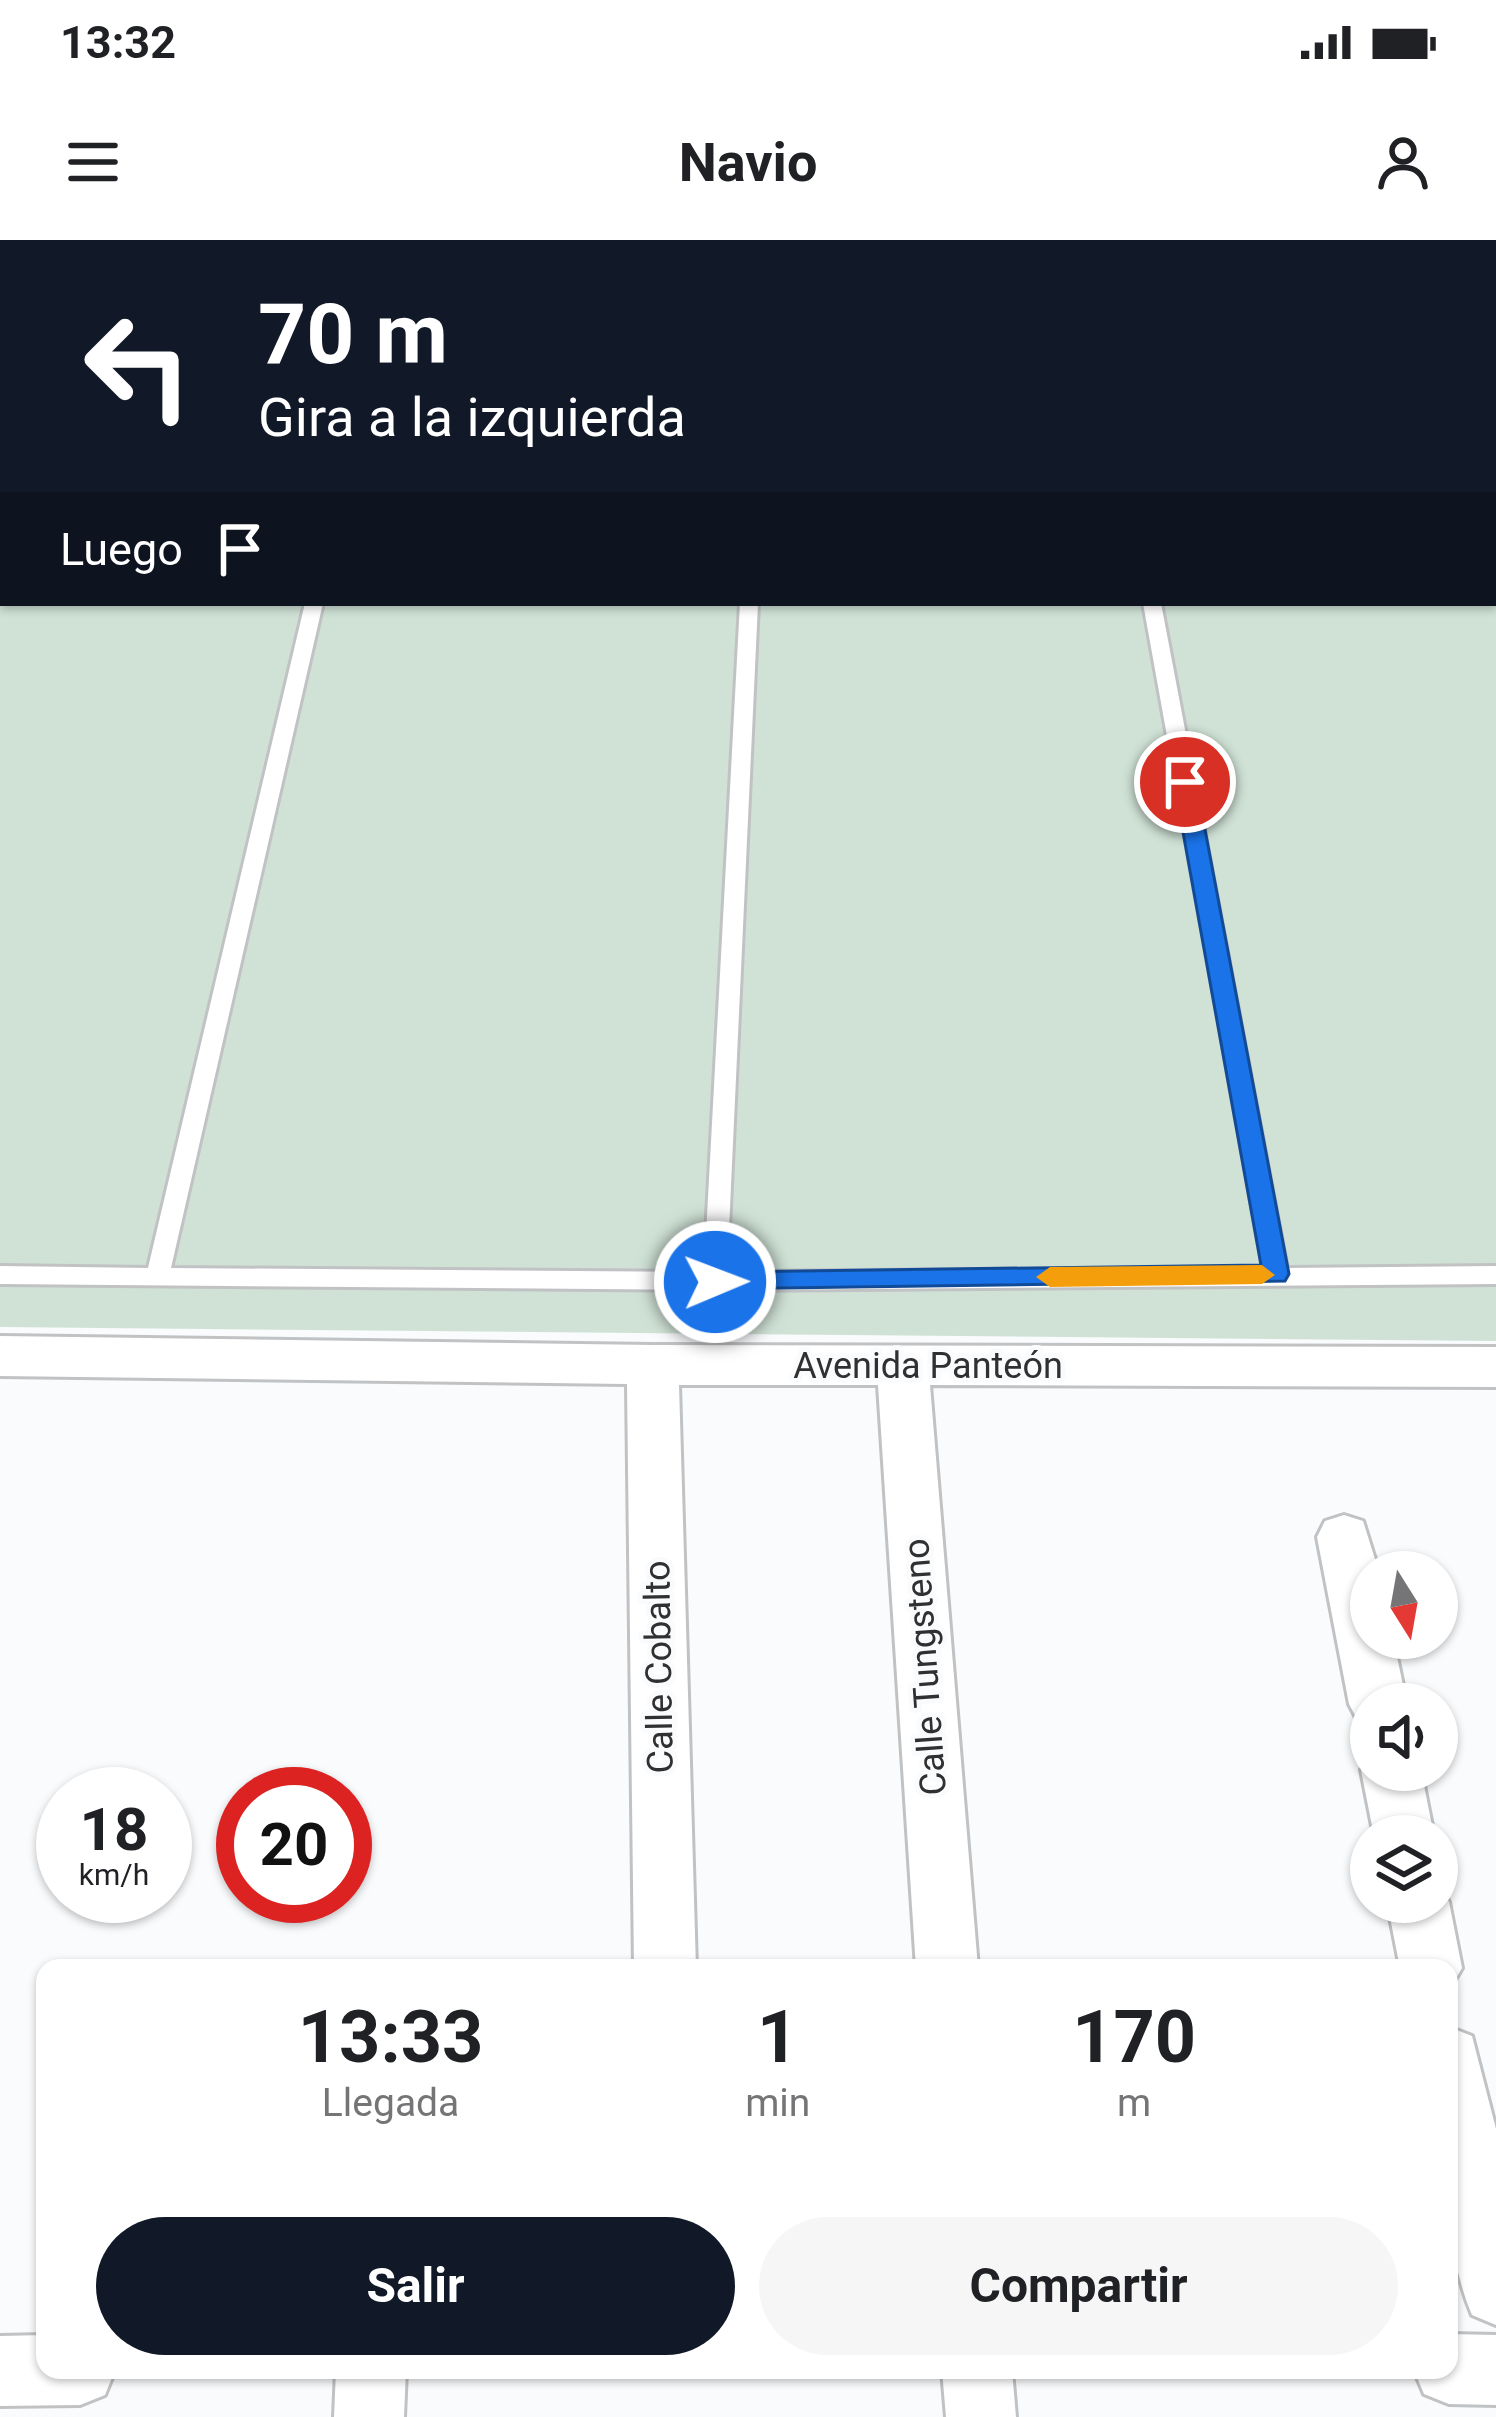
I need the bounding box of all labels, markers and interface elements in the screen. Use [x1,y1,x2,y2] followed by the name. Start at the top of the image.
[60,16,176,69] text: 13:32
[60,129,126,195] icon: menu
[1370,129,1436,195] icon: person
[679,131,817,194] text: Navio
[258,285,448,384] text: 70 m
[60,288,216,444] icon: left
[258,386,686,449] text: Gira a la izquierda
[207,516,273,582] icon: arrive
[60,523,183,576] text: Luego
[1134,731,1236,833] pin
[1152,749,1218,815] icon: arrive
[652,1219,778,1345] position arrow
[793,1345,1063,1387] street label: Avenida Panteón
[895,1537,955,1797] street label: Calle Tungsteno
[1350,1551,1458,1659] north arrow
[1350,1551,1458,1923] map controls
[636,1560,682,1774] street label: Calle Cobalto
[1350,1683,1458,1791] button: sound
[216,1767,372,1923] speed limit sign: 20
[80,1794,148,1865] text: 18
[1350,1815,1458,1923] button: layers
[79,1857,149,1892] text: km/h
[298,1995,483,2080] text: 13:33
[757,1995,798,2080] text: 1
[1072,1995,1196,2080] text: 170
[322,2080,459,2126] text: Llegada
[745,2080,810,2126] text: min
[1117,2080,1151,2126] text: m
[96,2217,735,2355] button: Salir
[759,2217,1398,2355] button: Compartir

